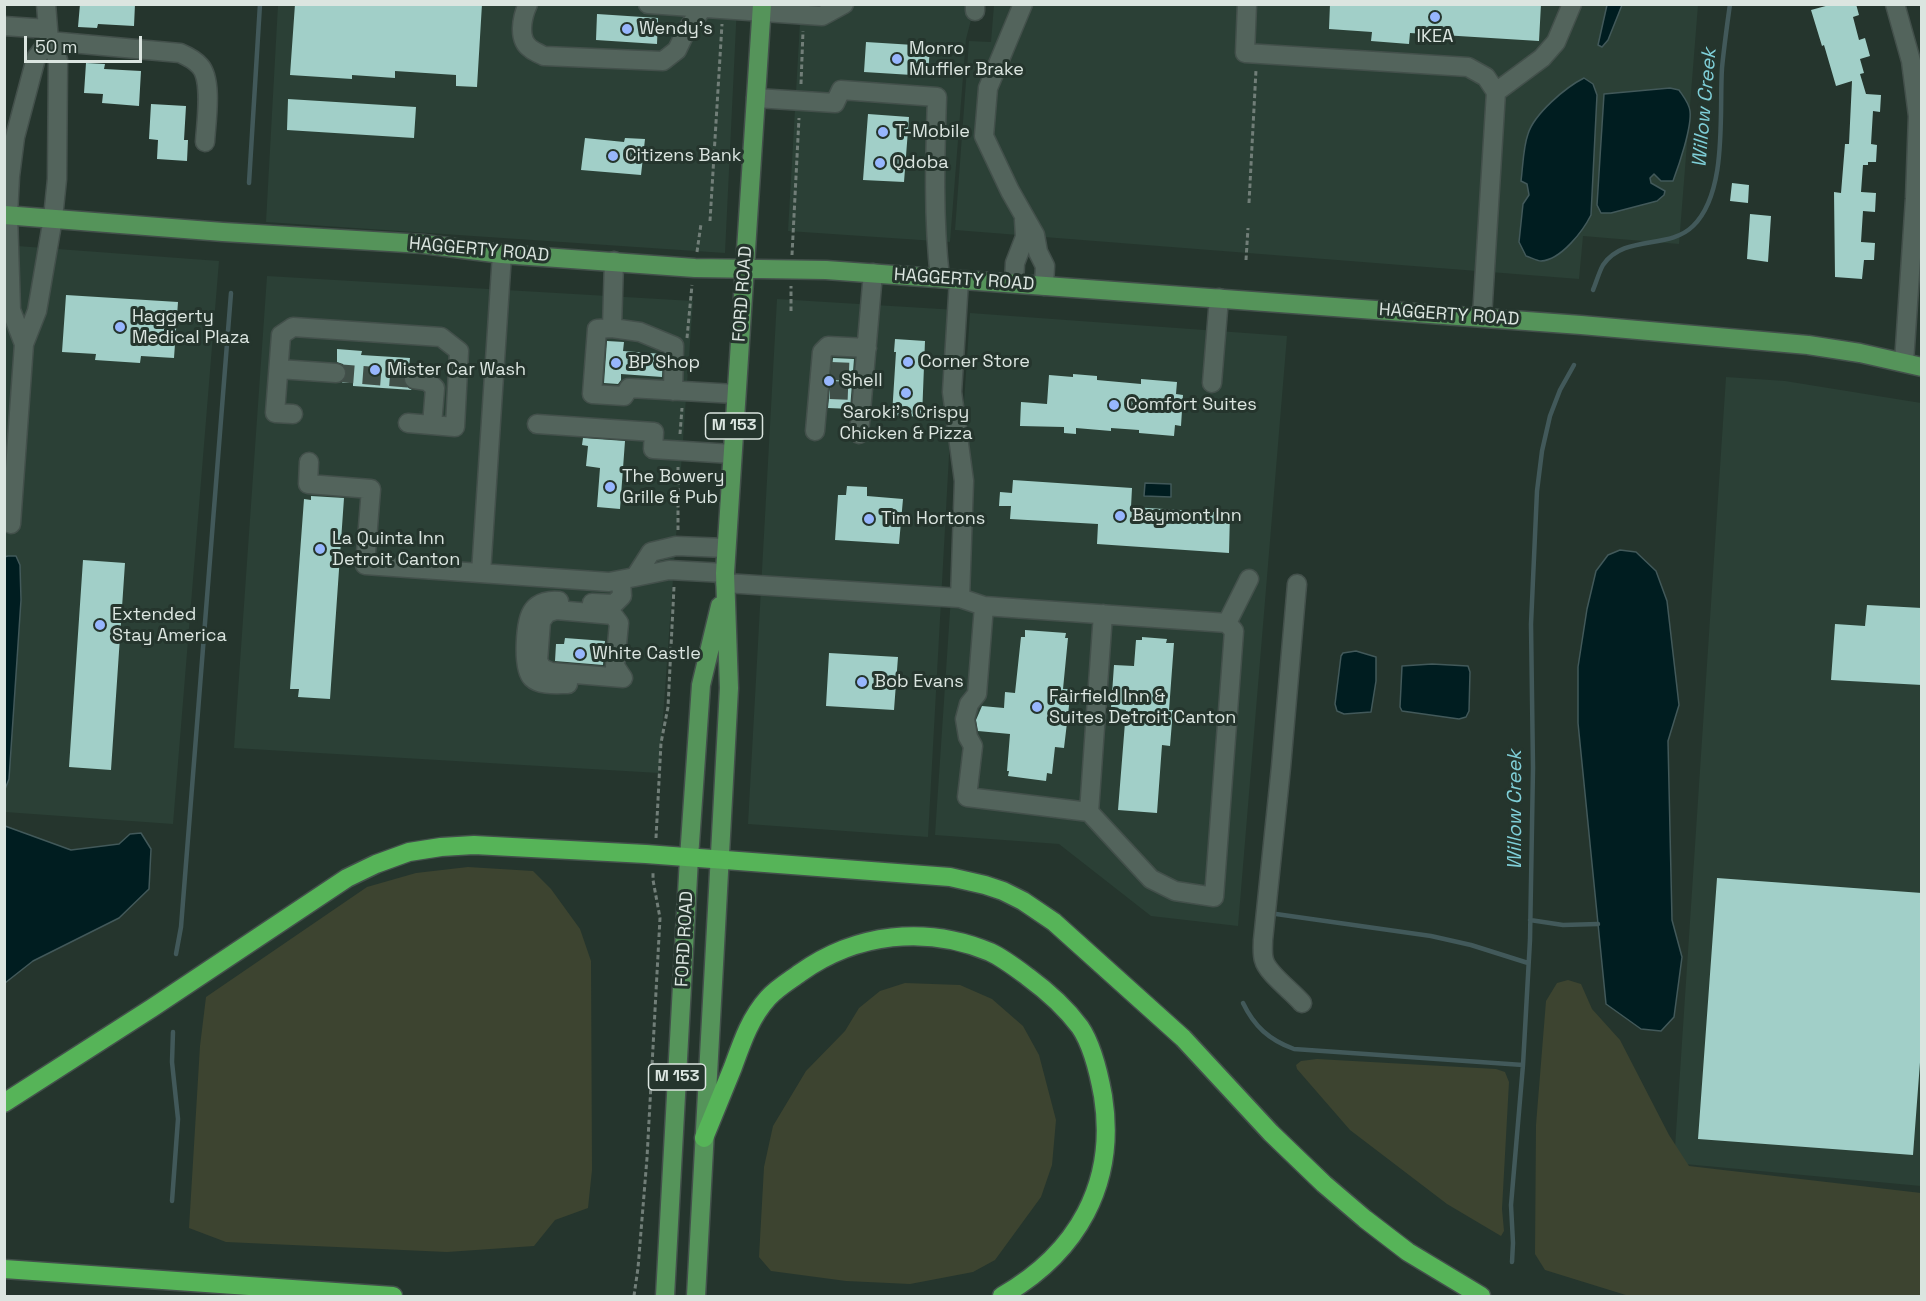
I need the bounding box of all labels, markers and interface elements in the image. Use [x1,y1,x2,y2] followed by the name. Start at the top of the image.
[1428,10,1442,24] marker: IKEA
[639,18,713,40] place label: Wendy's
[620,22,634,36] marker: Wendy's
[27,24,146,62] scale bar
[1417,26,1453,48] place label: IKEA
[35,35,77,58] text: 50 m
[909,38,1024,80] place label: Monro Muffler Brake
[1688,47,1722,169] water label: Willow Creek
[890,52,904,66] marker: Monro Muffler Brake
[895,121,970,143] place label: T-Mobile
[876,125,890,139] marker: T-Mobile
[625,145,741,167] place label: Citizens Bank
[606,149,620,163] marker: Citizens Bank
[892,152,949,174] place label: Qdoba
[873,156,887,170] marker: Qdoba
[408,233,550,267] street label: HAGGERTY ROAD
[729,245,757,343] street label: FORD ROAD
[893,264,1035,296] street label: HAGGERTY ROAD
[1378,299,1520,331] street label: HAGGERTY ROAD
[132,306,250,348] place label: Haggerty Medical Plaza
[113,320,127,334] marker: Haggerty Medical Plaza
[920,351,1030,373] place label: Corner Store
[628,352,700,374] place label: BP Shop
[901,355,915,369] marker: Corner Store
[609,356,623,370] marker: BP Shop
[387,359,526,381] place label: Mister Car Wash
[368,363,382,377] marker: Mister Car Wash
[841,370,883,392] place label: Shell
[822,374,836,388] marker: Shell
[899,386,913,400] marker: Saroki's Crispy Chicken & Pizza
[1126,394,1257,416] place label: Comfort Suites
[1107,398,1121,412] marker: Comfort Suites
[839,402,973,444] place label: Saroki's Crispy Chicken & Pizza
[706,413,762,439] road number: M 153
[622,466,724,508] place label: The Bowery Grille & Pub
[603,480,617,494] marker: The Bowery Grille & Pub
[1132,505,1242,527] place label: Baymont Inn
[881,508,985,530] place label: Tim Hortons
[1113,509,1127,523] marker: Baymont Inn
[862,512,876,526] marker: Tim Hortons
[332,528,460,570] place label: La Quinta Inn Detroit Canton
[313,542,327,556] marker: La Quinta Inn Detroit Canton
[112,604,227,646] place label: Extended Stay America
[93,618,107,632] marker: Extended Stay America
[592,643,701,665] place label: White Castle
[573,647,587,661] marker: White Castle
[874,671,964,693] place label: Bob Evans
[855,675,869,689] marker: Bob Evans
[1049,686,1236,728] place label: Fairfield Inn & Suites Detroit Canton
[1030,700,1044,714] marker: Fairfield Inn & Suites Detroit Canton
[1504,750,1528,870] water label: Willow Creek
[672,890,698,988] street label: FORD ROAD
[648,1064,706,1090] road number: M 153

